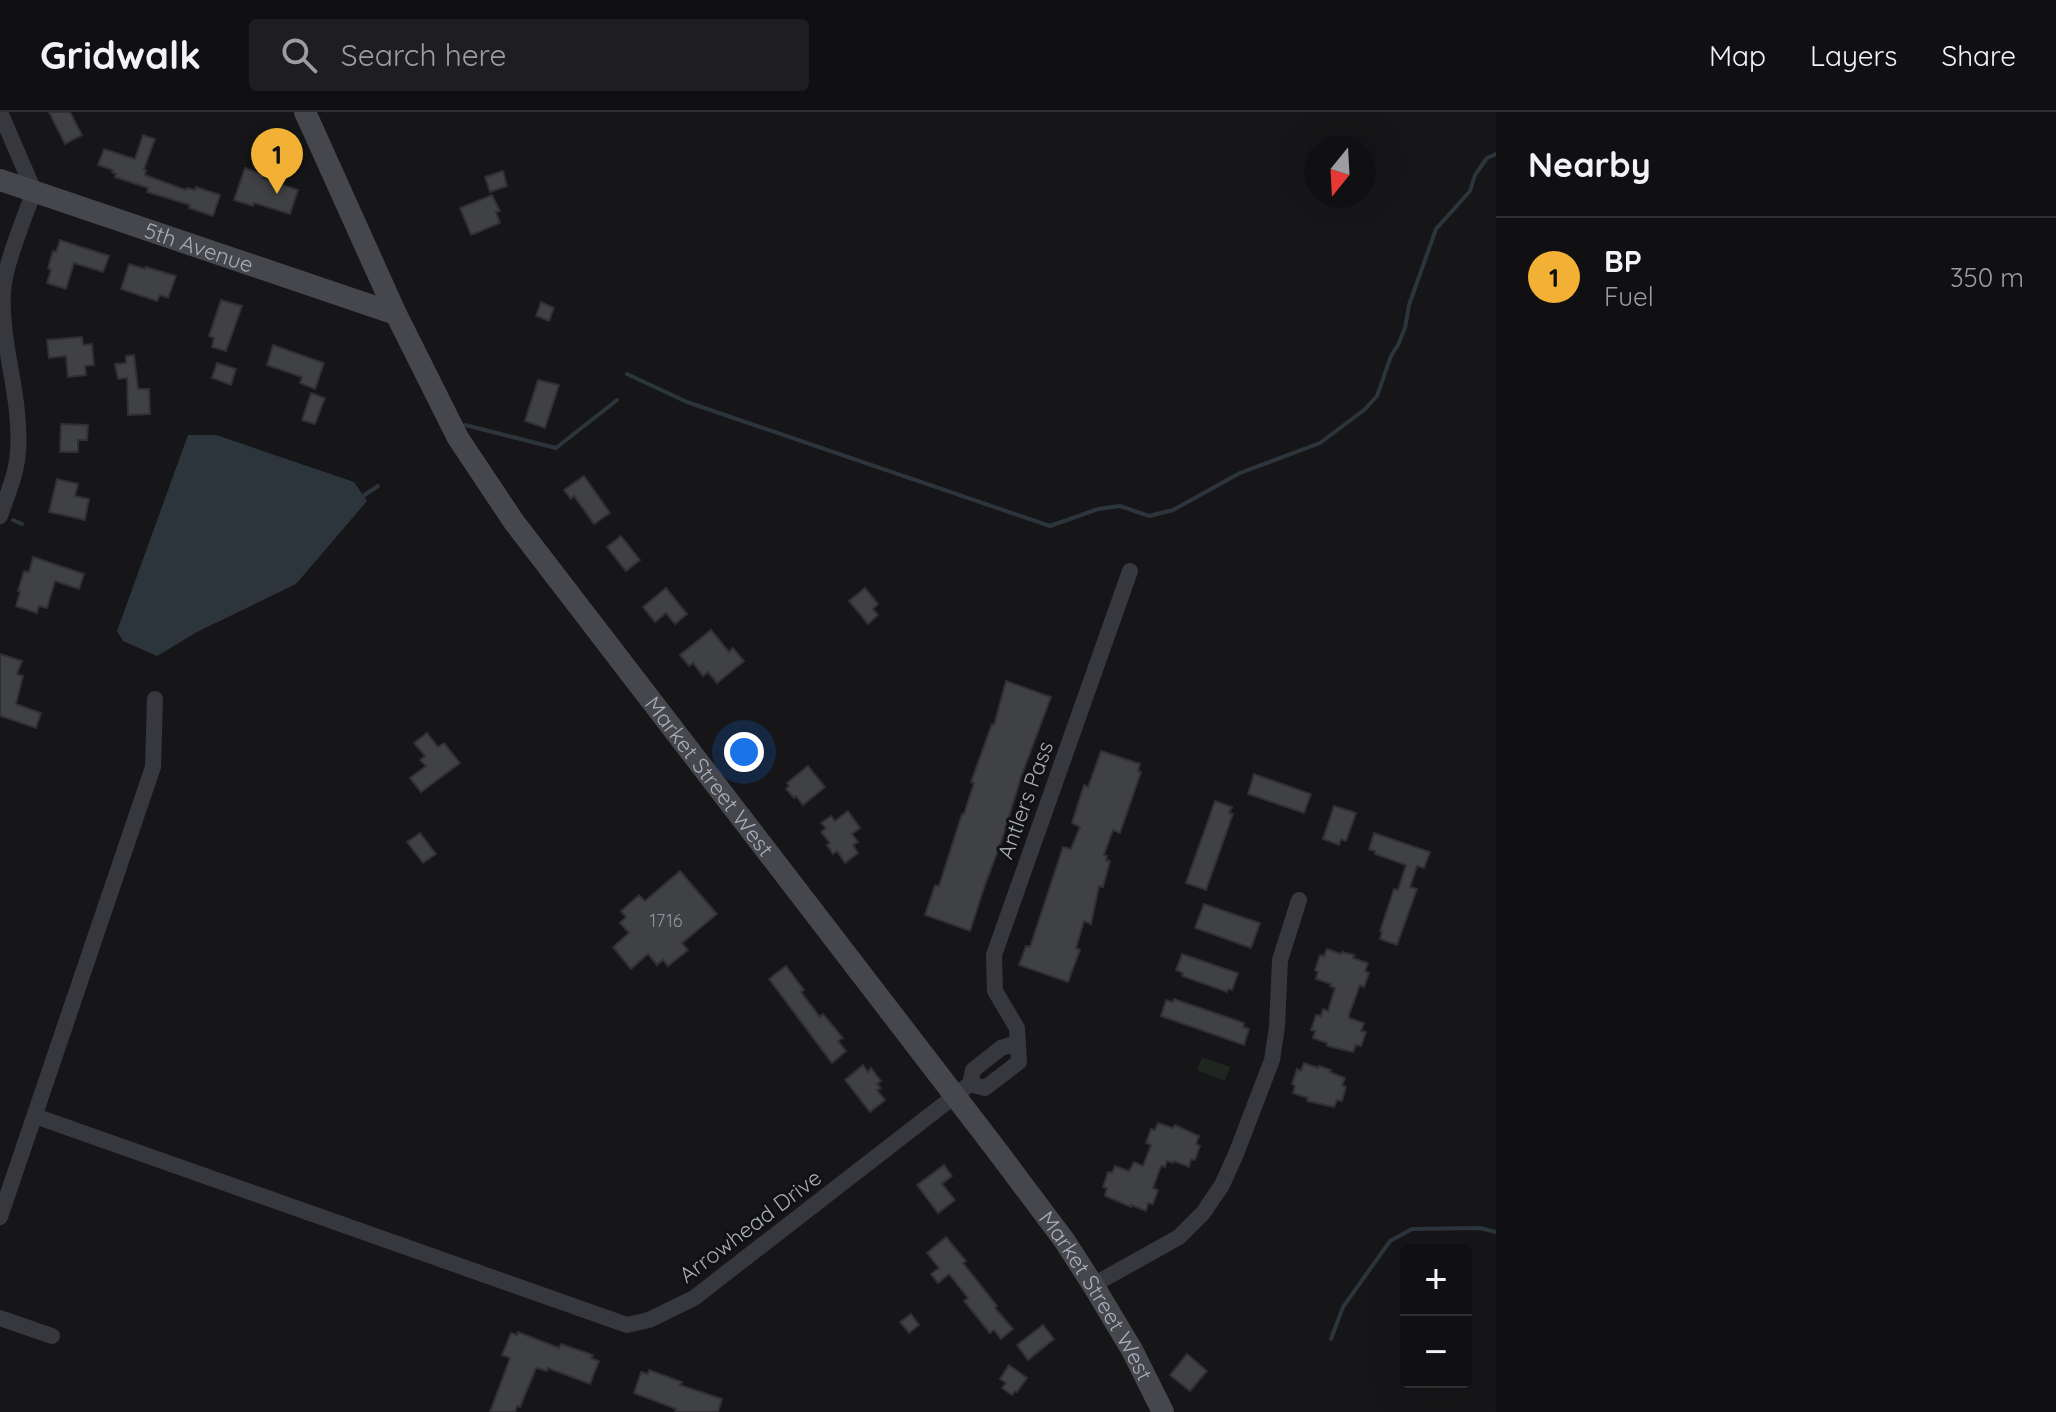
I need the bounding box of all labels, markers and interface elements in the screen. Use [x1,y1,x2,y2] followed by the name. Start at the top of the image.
[249,19,809,91] search box
[40,31,201,79] text: Gridwalk
[277,33,321,77] icon: search
[341,36,506,74] text: Search here
[1709,38,1766,73] text: Map
[1810,38,1897,73] text: Layers
[1941,38,2016,73] text: Share
[251,128,303,194] pin: 1
[1304,136,1376,208] north arrow
[1528,143,1651,186] text: Nearby
[141,216,257,279] street label: 5th Avenue
[1604,242,1642,280] text: BP
[1549,261,1559,294] text: 1
[1950,261,2024,294] text: 350 m
[1604,280,1654,313] text: Fuel
[639,691,780,862] street label: Market Street West
[724,732,764,772] your location
[991,737,1059,863] street label: Antlers Pass
[649,909,683,932] house number: 1716
[673,1163,827,1289] street label: Arrowhead Drive
[1033,1205,1159,1385] street label: Market Street West
[1400,1244,1472,1388] map controls
[1400,1244,1472,1316] button: +
[1400,1316,1472,1388] button: −

